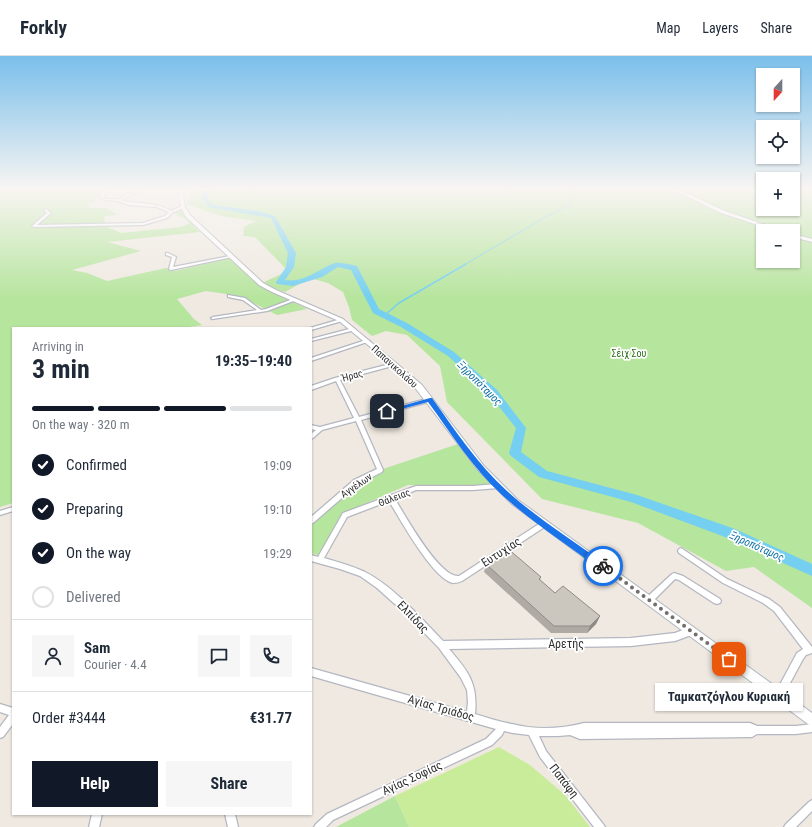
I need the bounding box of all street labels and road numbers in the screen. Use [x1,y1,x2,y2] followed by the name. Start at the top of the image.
[369,343,420,390] street label: Παπανικολάου
[339,367,364,385] street label: Ήρας
[339,471,375,500] street label: Αγγέλων
[377,486,412,509] street label: Θάλειας
[479,534,524,570] street label: Ευτυχίας
[394,598,432,636] street label: Ελπίδας
[548,637,584,651] street label: Αρετής
[406,692,476,724] street label: Αγίας Τριάδος
[380,758,445,798] street label: Αγίας Σοφίας
[546,761,582,801] street label: Παπάφη

